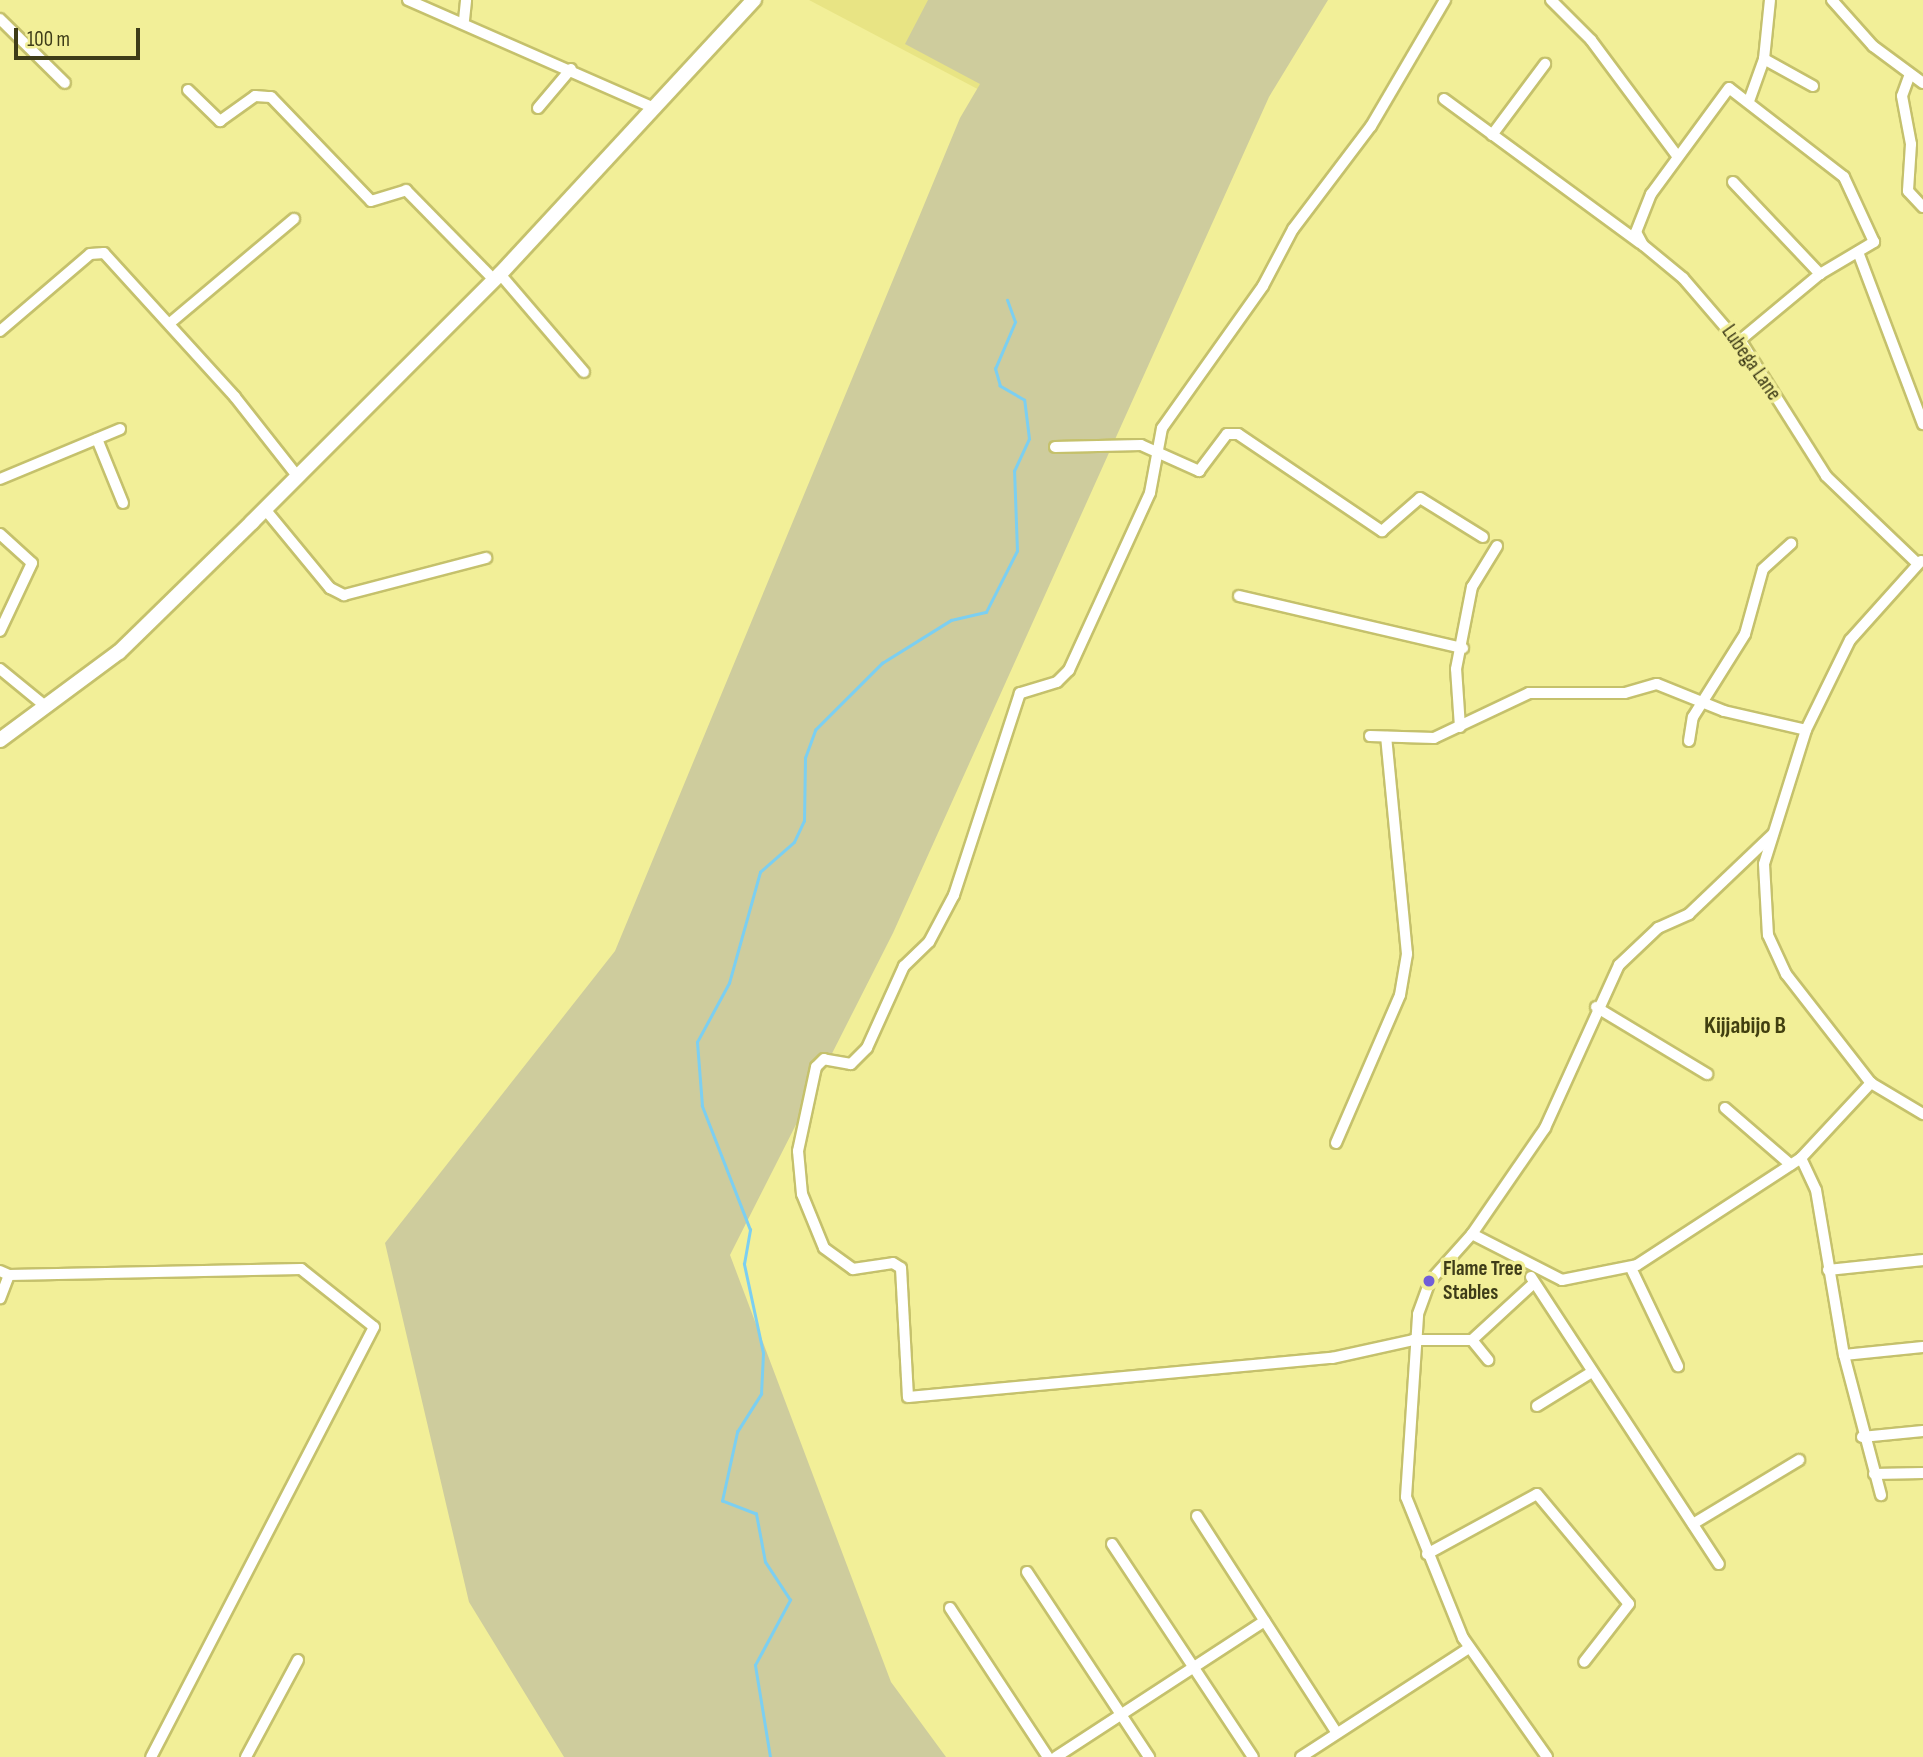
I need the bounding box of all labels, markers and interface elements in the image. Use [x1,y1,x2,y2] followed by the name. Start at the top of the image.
[18,14,144,58] scale bar
[27,27,70,52] text: 100 m
[1716,320,1786,406] street label: Lubega Lane
[1704,1012,1786,1040] district label: Kijjabijo B
[1443,1256,1523,1306] place label: Flame Tree Stables
[1421,1273,1437,1289] marker: Flame Tree Stables

